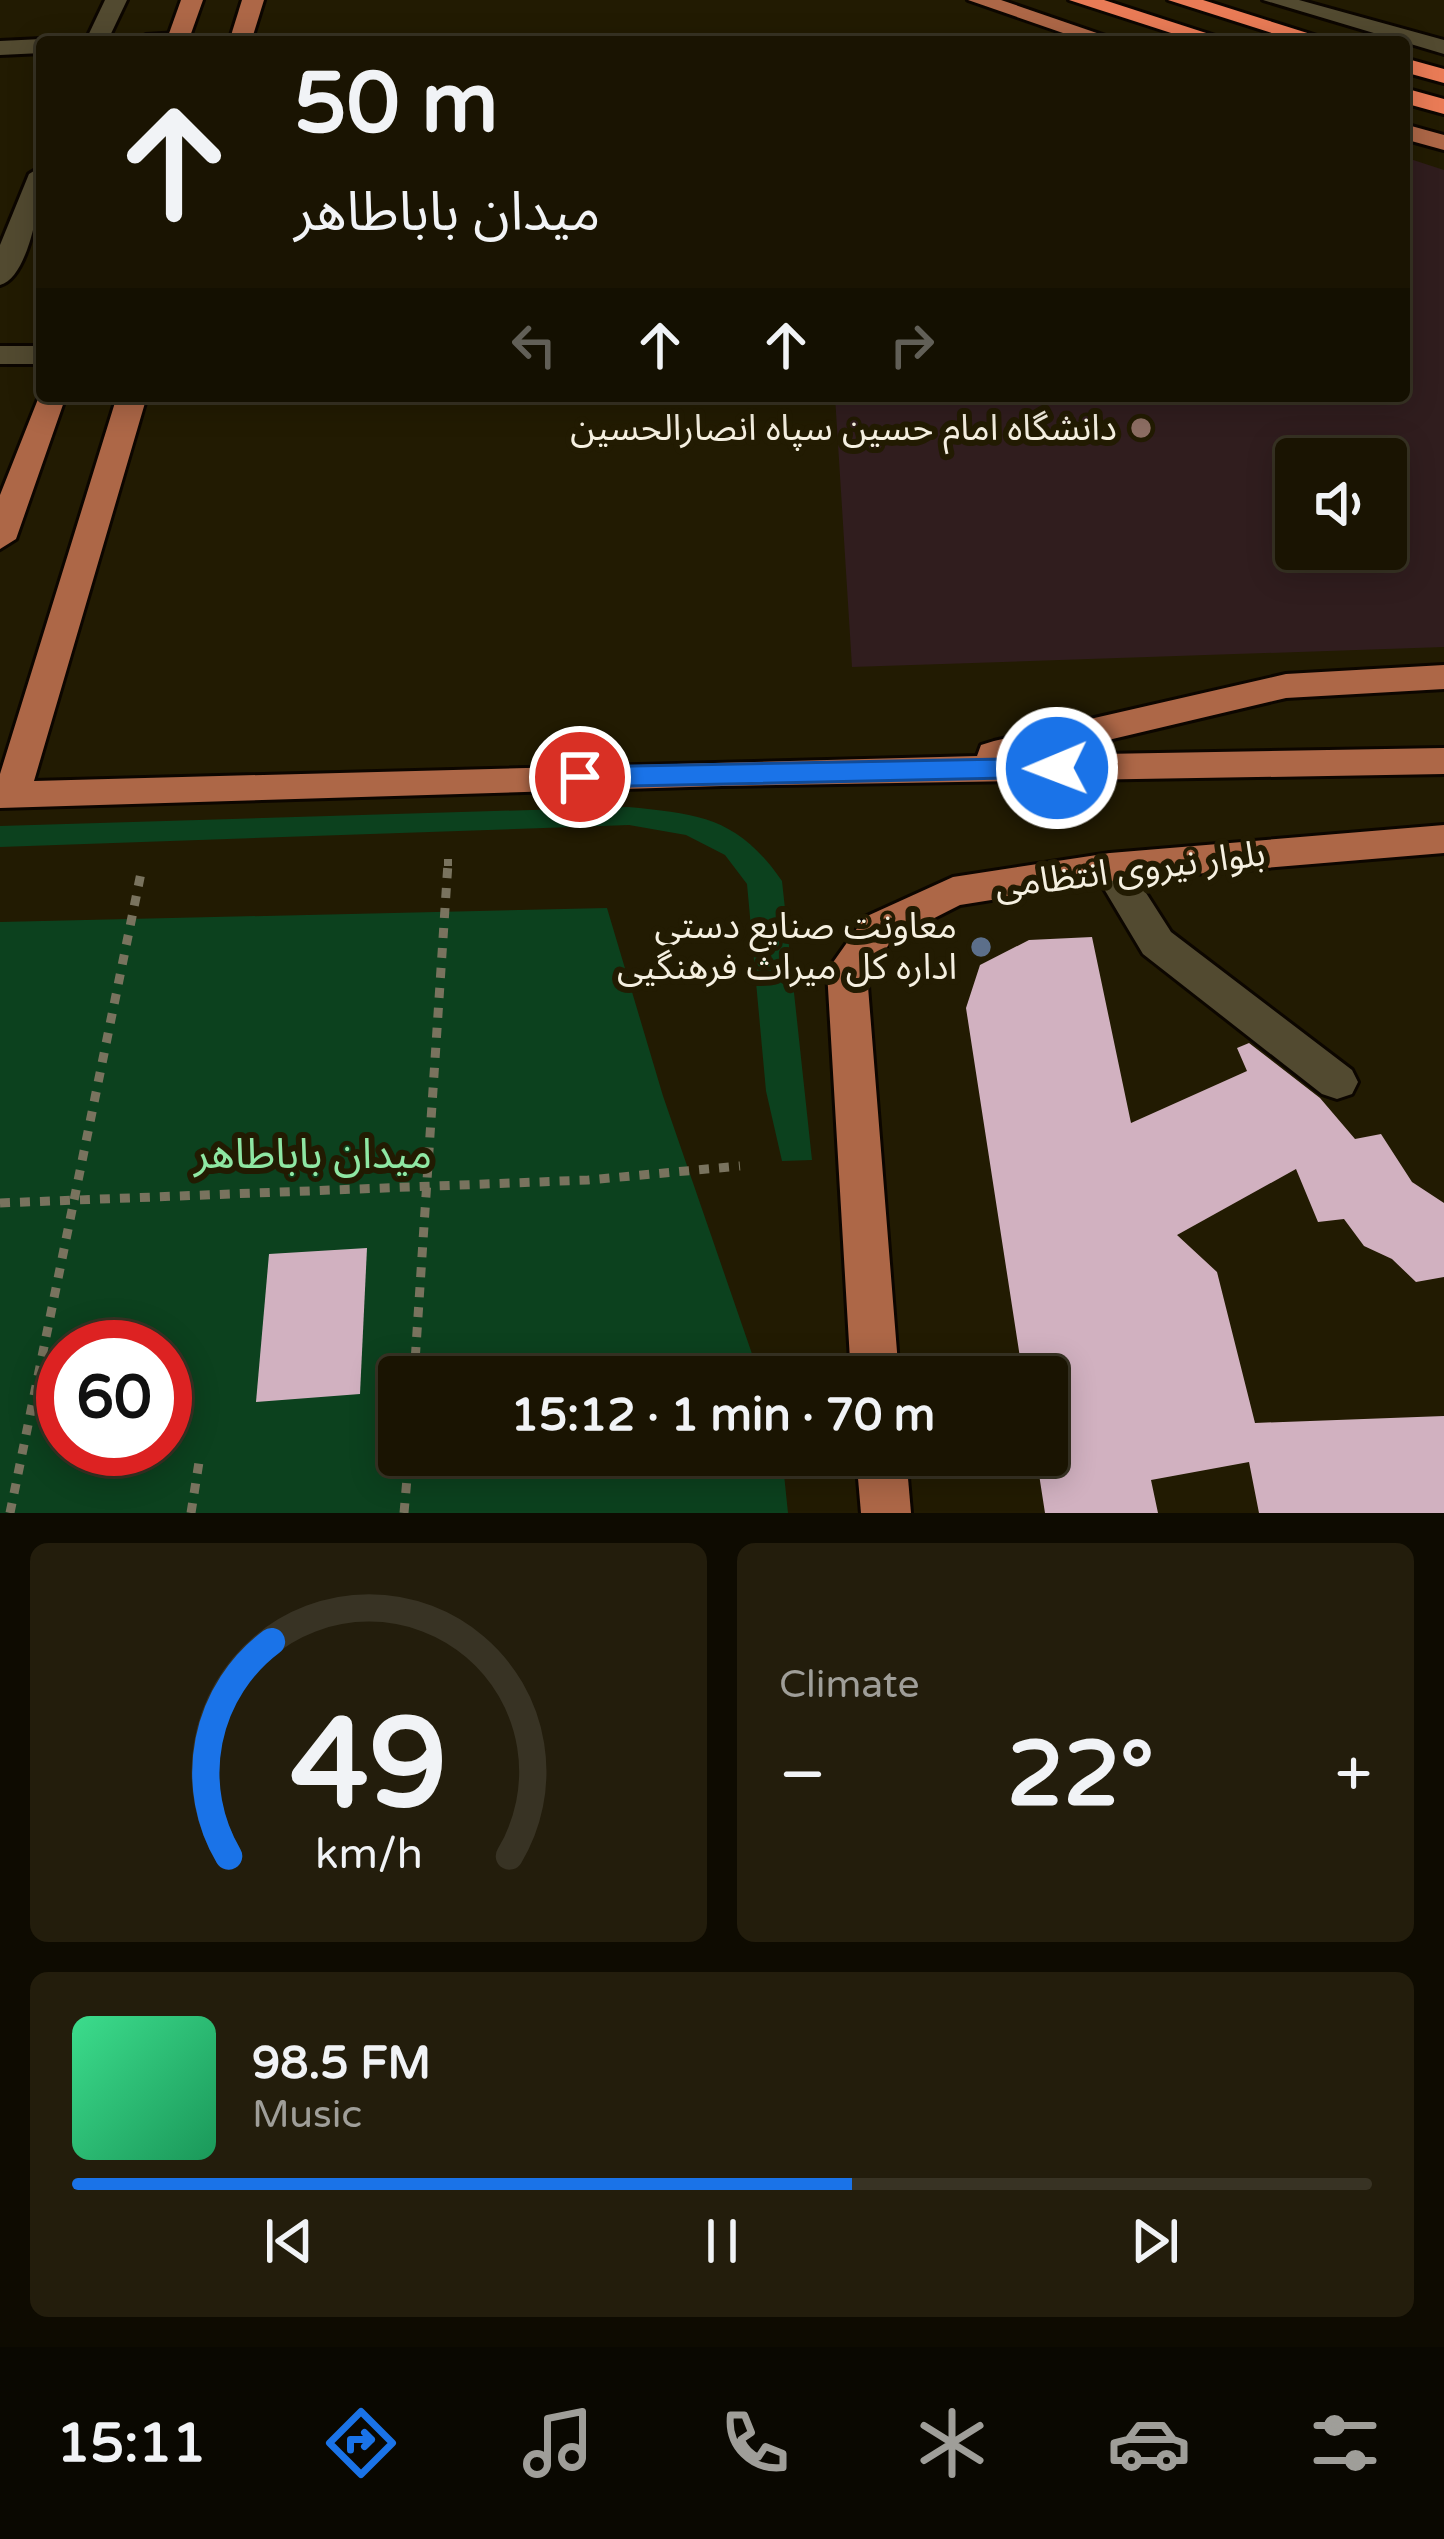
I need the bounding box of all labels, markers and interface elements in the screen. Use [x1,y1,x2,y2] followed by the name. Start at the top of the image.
[294,54,498,155] text: 50 m
[96,84,252,240] icon: ahead
[294,180,600,245] text: میدان باباطاهر
[501,312,567,378] icon: left
[627,312,693,378] icon: ahead
[753,312,819,378] icon: ahead
[879,312,945,378] icon: right
[570,407,1117,455] place label: دانشگاه امام حسین سپاه انصارالحسین
[1128,415,1154,441] marker: دانشگاه امام حسین سپاه انصارالحسین
[1275,438,1407,570] map controls
[1275,438,1407,570] button: sound
[994,705,1120,831] position arrow
[529,726,631,828] pin
[547,744,613,810] icon: arrive
[992,832,1268,908] street label: بلوار نیروی انتظامی
[617,905,957,989] place label: معاونت صنایع دستی اداره کل میراث فرهنگیی
[968,934,994,960] marker: معاونت صنایع دستی اداره کل میراث فرهنگیی
[192,1129,432,1180] park label: میدان باباطاهر
[36,1320,192,1476] speed limit sign: 60
[511,1389,935,1443] text: 15:12 · 1 min · 70 m
[779,1661,919,1708] text: Climate
[290,1690,447,1841] text: 49
[1007,1721,1154,1830] text: 22°
[779,1735,826,1815] text: −
[1335,1735,1372,1815] text: +
[315,1828,422,1879] text: km/h
[252,2037,431,2091] text: 98.5 FM
[252,2091,362,2138] text: Music
[256,2208,322,2274] icon: previous
[689,2208,755,2274] icon: pause
[1122,2208,1188,2274] icon: next
[319,2401,403,2485] icon: directions
[516,2401,600,2485] icon: music
[713,2401,797,2485] icon: phone
[910,2401,994,2485] icon: climate
[1107,2401,1191,2485] icon: car
[1303,2401,1387,2485] icon: filters
[56,2411,206,2476] text: 15:11

